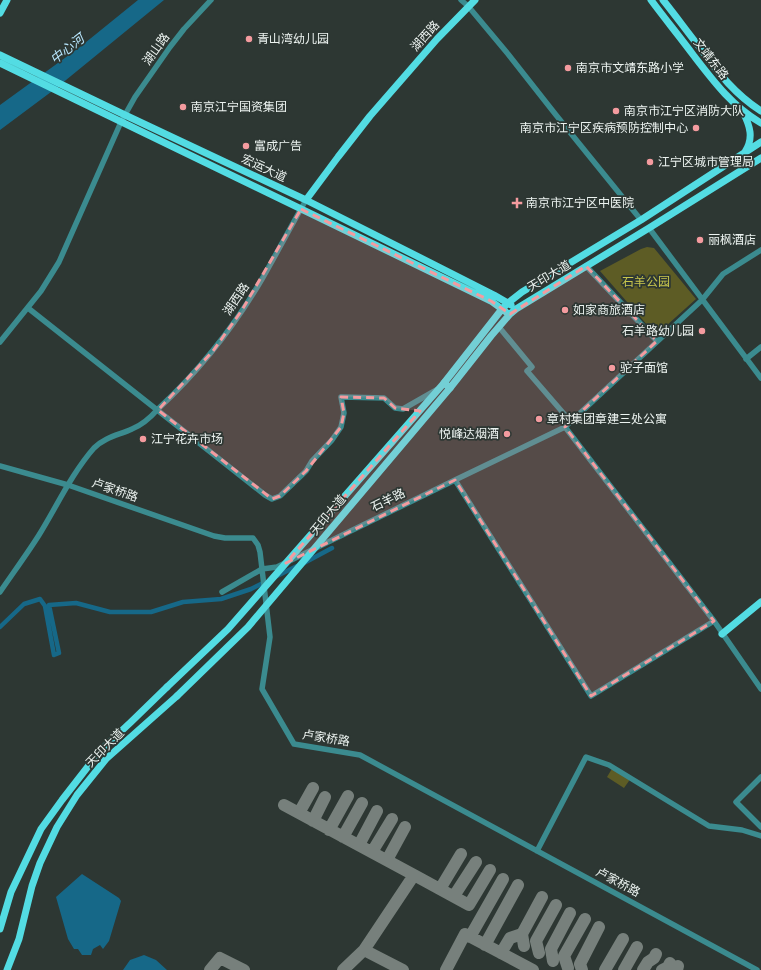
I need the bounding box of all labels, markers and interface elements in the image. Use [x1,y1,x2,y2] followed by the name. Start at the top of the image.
[408,18,442,54] street label: 湖西路
[47,29,89,67] water label: 中心河
[140,30,172,68] street label: 湖山路
[257,32,329,46] place label: 青山湾幼儿园
[244,34,254,44] marker: 青山湾幼儿园
[691,36,731,82] street label: 文靖东路
[576,61,684,75] place label: 南京市文靖东路小学
[563,63,573,73] marker: 南京市文靖东路小学
[191,100,287,114] place label: 南京江宁国资集团
[178,102,188,112] marker: 南京江宁国资集团
[624,104,744,118] place label: 南京市江宁区消防大队
[611,106,621,116] marker: 南京市江宁区消防大队
[520,121,688,135] place label: 南京市江宁区疾病预防控制中心
[691,123,701,133] marker: 南京市江宁区疾病预防控制中心
[254,139,302,153] place label: 富成广告
[241,141,251,151] marker: 富成广告
[239,152,289,184] street label: 宏运大道
[658,155,754,169] place label: 江宁区城市管理局
[645,157,655,167] marker: 江宁区城市管理局
[526,196,634,210] place label: 南京市江宁区中医院
[511,197,523,209] marker: 南京市江宁区中医院
[708,233,756,247] place label: 丽枫酒店
[695,235,705,245] marker: 丽枫酒店
[525,258,573,294] street label: 天印大道
[622,275,670,289] park label: 石羊公园
[220,280,252,318] street label: 湖西路
[573,303,645,317] place label: 如家商旅酒店
[560,305,570,315] marker: 如家商旅酒店
[622,324,694,338] place label: 石羊路幼儿园
[697,326,707,336] marker: 石羊路幼儿园
[620,361,668,375] place label: 驼子面馆
[607,363,617,373] marker: 驼子面馆
[547,412,667,426] place label: 章村集团章建三处公寓
[534,414,544,424] marker: 章村集团章建三处公寓
[439,427,499,441] place label: 悦峰达烟酒
[502,429,512,439] marker: 悦峰达烟酒
[151,432,223,446] place label: 江宁花卉市场
[138,434,148,444] marker: 江宁花卉市场
[90,476,140,504] street label: 卢家桥路
[369,486,407,514] street label: 石羊路
[307,492,349,538] street label: 天印大道
[83,726,127,770] street label: 天印大道
[301,727,351,749] street label: 卢家桥路
[594,865,642,899] street label: 卢家桥路

